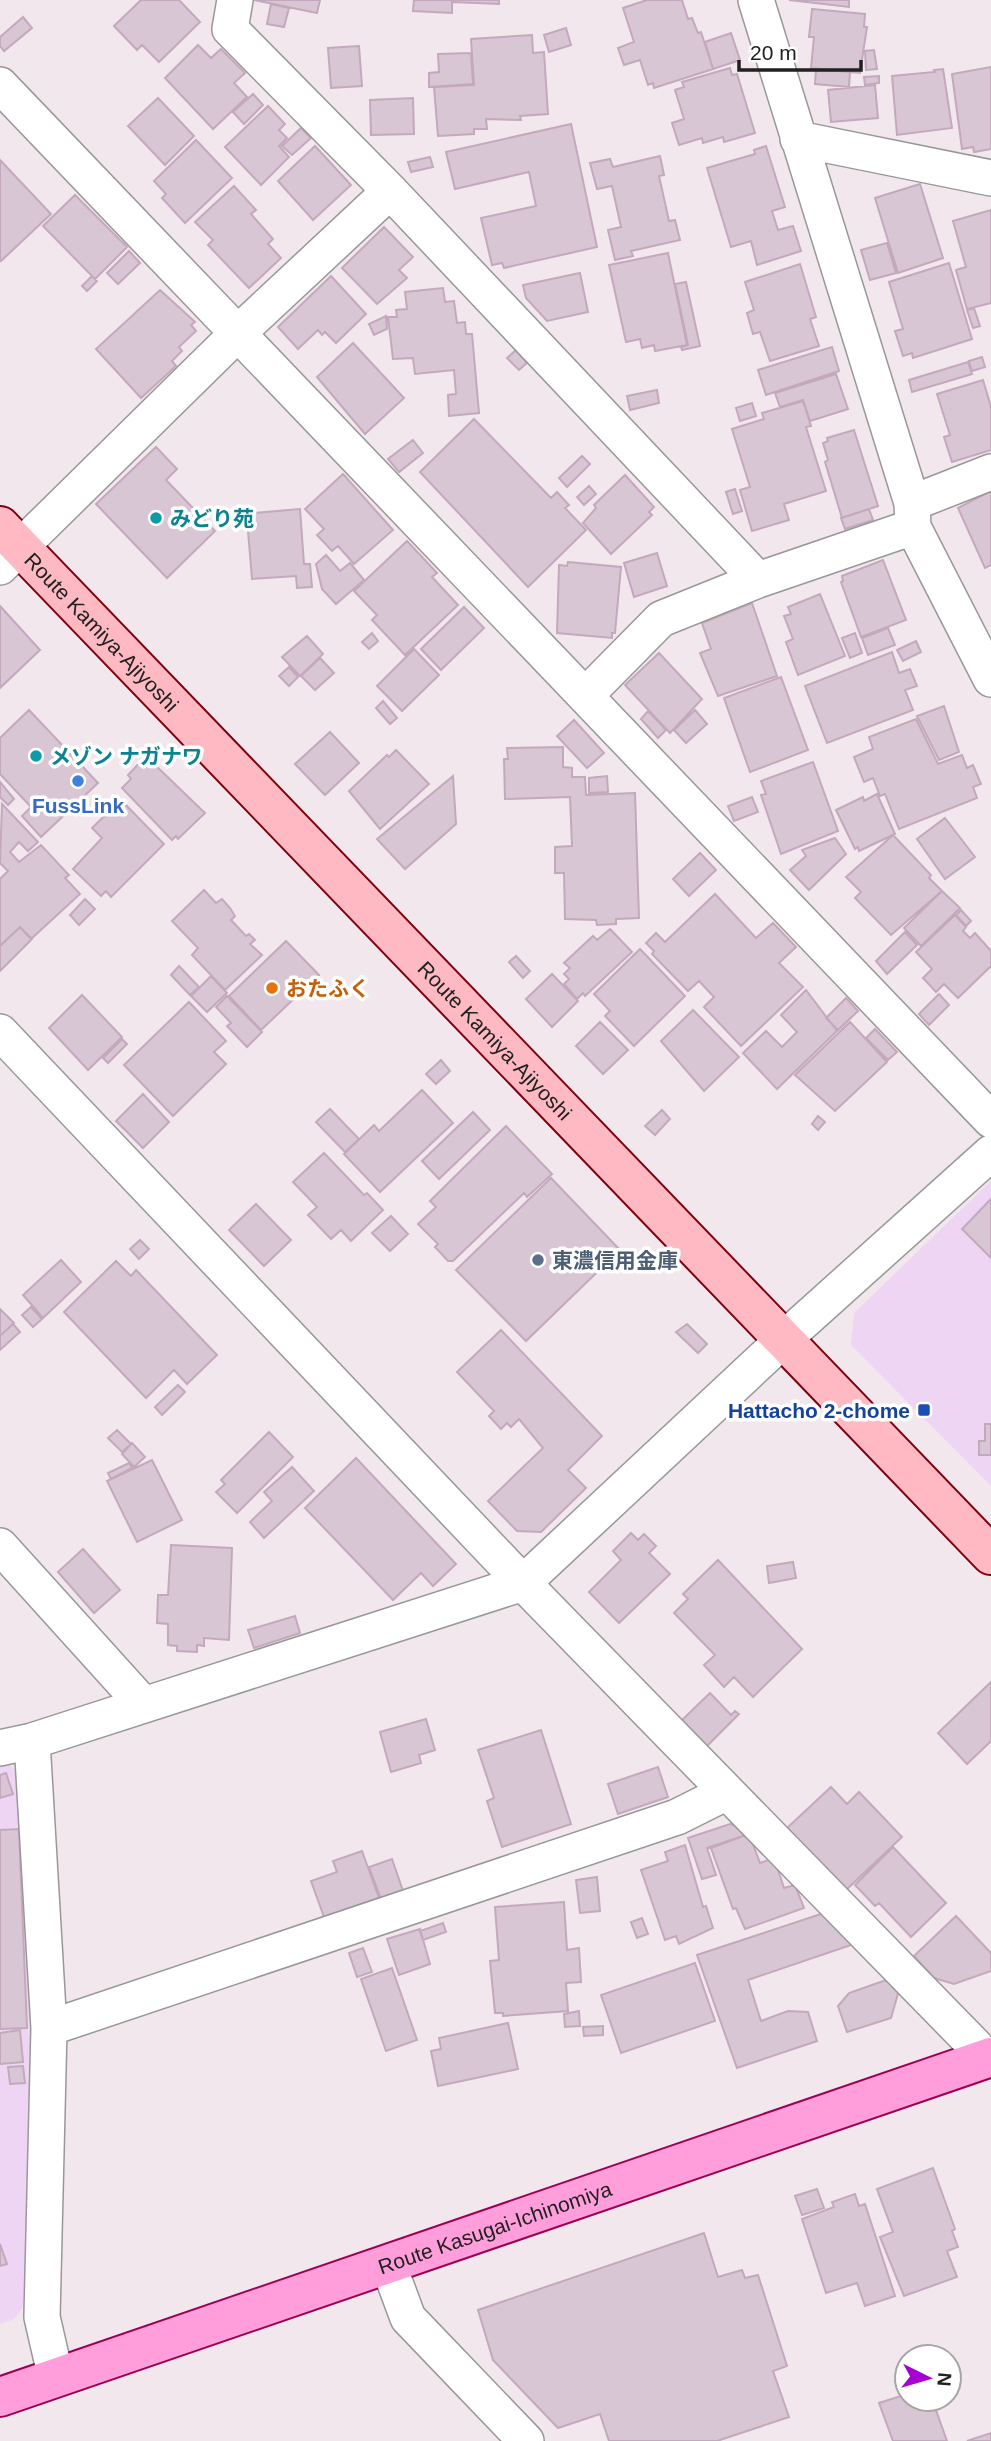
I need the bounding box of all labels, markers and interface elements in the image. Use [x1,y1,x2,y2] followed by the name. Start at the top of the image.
[739,28,862,72] scale bar
[750,41,797,64] text: 20 m
[170,507,254,530] place label: みどり苑
[148,510,164,526] marker: みどり苑
[20,548,184,716] street label: Route Kamiya-Ajiyoshi
[50,745,203,768] place label: メゾン ナガナワ
[28,748,44,764] marker: メゾン ナガナワ
[70,773,86,789] marker: FussLink
[32,794,124,817] place label: FussLink
[414,956,577,1124] street label: Route Kamiya-Ajiyoshi
[286,977,370,1000] place label: おたふく
[264,980,280,996] marker: おたふく
[552,1249,678,1272] place label: 東濃信用金庫
[530,1252,546,1268] marker: 東濃信用金庫
[728,1399,910,1422] place label: Hattacho 2-chome
[916,1402,932,1418] marker: Hattacho 2-chome
[375,2176,615,2278] street label: Route Kasugai-Ichinomiya
[893,2343,963,2413] north arrow
[933,2372,955,2387] text: N

